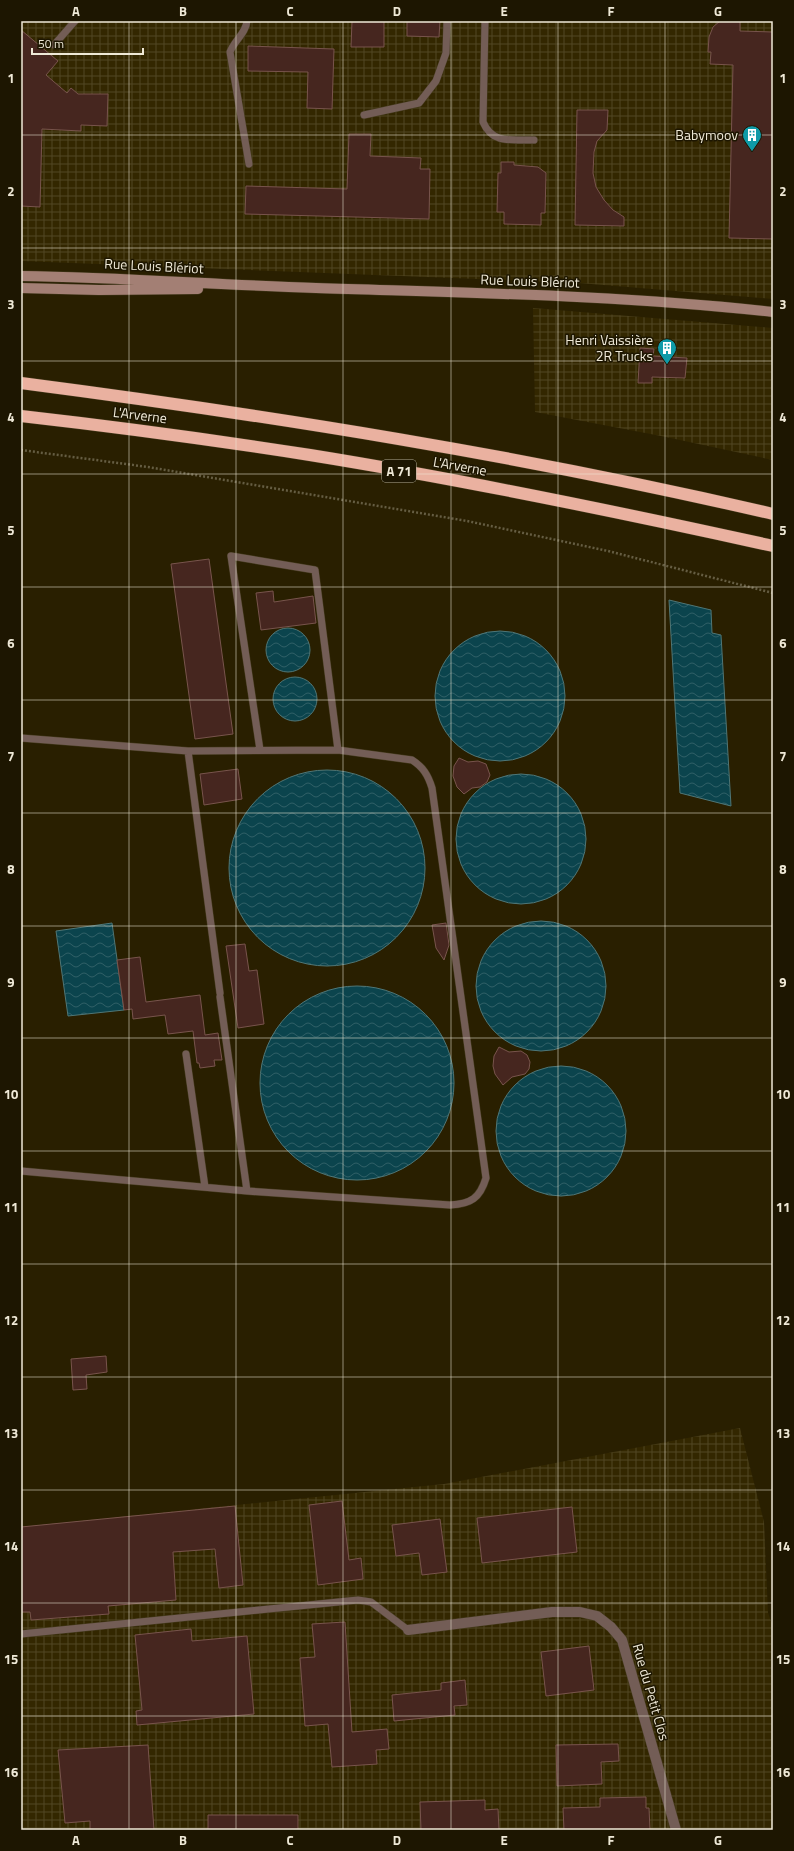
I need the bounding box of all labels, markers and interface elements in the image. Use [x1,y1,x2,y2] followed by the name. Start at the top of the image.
[72,1,80,21] text: A
[179,1,187,21] text: B
[286,1,294,21] text: C
[393,1,401,21] text: D
[500,1,508,21] text: E
[608,1,615,21] text: F
[714,1,722,21] text: G
[32,30,143,56] scale bar
[38,34,64,53] text: 50 m
[7,68,15,88] text: 1
[779,68,787,88] text: 1
[675,124,738,145] place label: Babymoov
[741,124,763,152] building icon: Babymoov
[7,181,15,201] text: 2
[779,181,787,201] text: 2
[104,252,204,279] street label: Rue Louis Blériot
[480,268,580,293] street label: Rue Louis Blériot
[7,294,15,314] text: 3
[779,294,787,314] text: 3
[565,329,653,366] place label: Henri Vaissière 2R Trucks
[656,337,678,365] building icon: Henri Vaissière 2R Trucks
[112,401,168,428] street label: L'Arverne
[7,407,15,427] text: 4
[779,407,787,427] text: 4
[432,450,489,481] street label: L'Arverne
[382,460,416,482] road number: A 71
[7,520,15,540] text: 5
[779,520,787,540] text: 5
[7,633,15,653] text: 6
[779,633,787,653] text: 6
[7,746,15,766] text: 7
[779,746,787,766] text: 7
[7,859,15,879] text: 8
[779,859,787,879] text: 8
[7,972,15,992] text: 9
[779,972,787,992] text: 9
[4,1084,18,1104] text: 10
[776,1084,790,1104] text: 10
[4,1197,18,1217] text: 11
[776,1197,790,1217] text: 11
[4,1310,18,1330] text: 12
[776,1310,790,1330] text: 12
[4,1423,18,1443] text: 13
[776,1423,790,1443] text: 13
[4,1536,18,1556] text: 14
[776,1536,790,1556] text: 14
[628,1641,675,1743] street label: Rue du Petit Clos
[4,1649,18,1669] text: 15
[776,1649,790,1669] text: 15
[4,1762,18,1782] text: 16
[776,1762,790,1782] text: 16
[72,1830,80,1850] text: A
[179,1830,187,1850] text: B
[286,1830,294,1850] text: C
[393,1830,401,1850] text: D
[500,1830,508,1850] text: E
[608,1830,615,1850] text: F
[714,1830,722,1850] text: G

